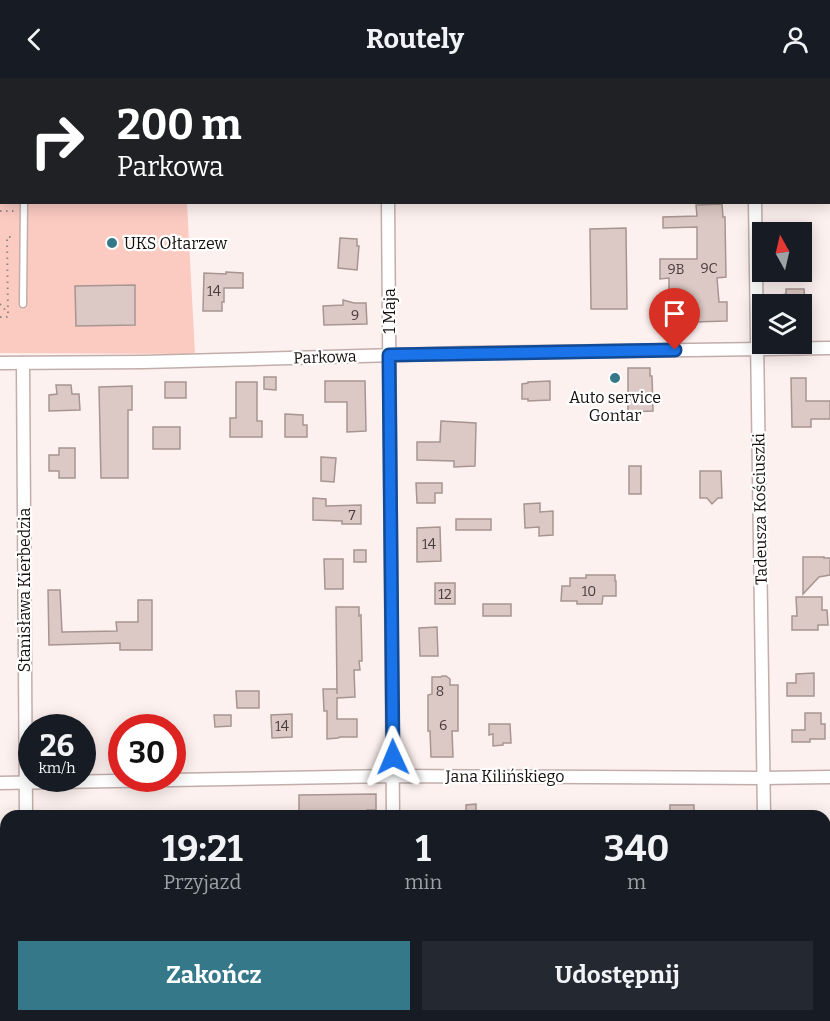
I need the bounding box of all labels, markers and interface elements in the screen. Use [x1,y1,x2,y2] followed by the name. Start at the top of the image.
[18,23,51,56] icon: back
[366,23,464,55] text: Routely
[779,23,812,56] icon: person
[117,100,242,150] text: 200 m
[18,102,96,180] icon: right
[117,151,224,183] text: Parkowa
[752,222,812,282] north arrow
[752,222,812,354] map controls
[124,234,227,253] place label: UKS Ołtarzew
[105,236,119,250] marker: UKS Ołtarzew
[700,260,718,277] house number: 9C
[667,261,685,278] house number: 9B
[207,283,221,300] house number: 14
[380,288,399,334] street label: 1 Maja
[649,288,700,350] pin
[752,294,812,354] button: layers
[658,297,691,330] icon: arrive
[351,307,359,324] house number: 9
[293,346,357,368] street label: Parkowa
[608,371,622,385] marker: Auto service Gontar
[569,388,661,425] place label: Auto service Gontar
[749,433,771,585] street label: Tadeusza Kościuszki
[348,507,356,524] house number: 7
[15,508,34,672] street label: Stanisława Kierbedzia
[422,536,436,553] house number: 14
[582,583,596,600] house number: 10
[438,586,452,603] house number: 12
[436,683,444,700] house number: 8
[108,714,186,792] speed limit sign: 30
[439,717,447,734] house number: 6
[275,718,289,735] house number: 14
[361,725,425,789] position arrow
[40,728,74,764] text: 26
[38,759,76,777] text: km/h
[444,767,565,786] street label: Jana Kilińskiego
[162,827,243,871] text: 19:21
[415,827,431,871] text: 1
[604,827,669,871] text: 340
[163,870,241,894] text: Przyjazd
[404,870,442,894] text: min
[627,870,646,894] text: m
[18,941,410,1010] button: Zakończ
[422,941,813,1010] button: Udostępnij

